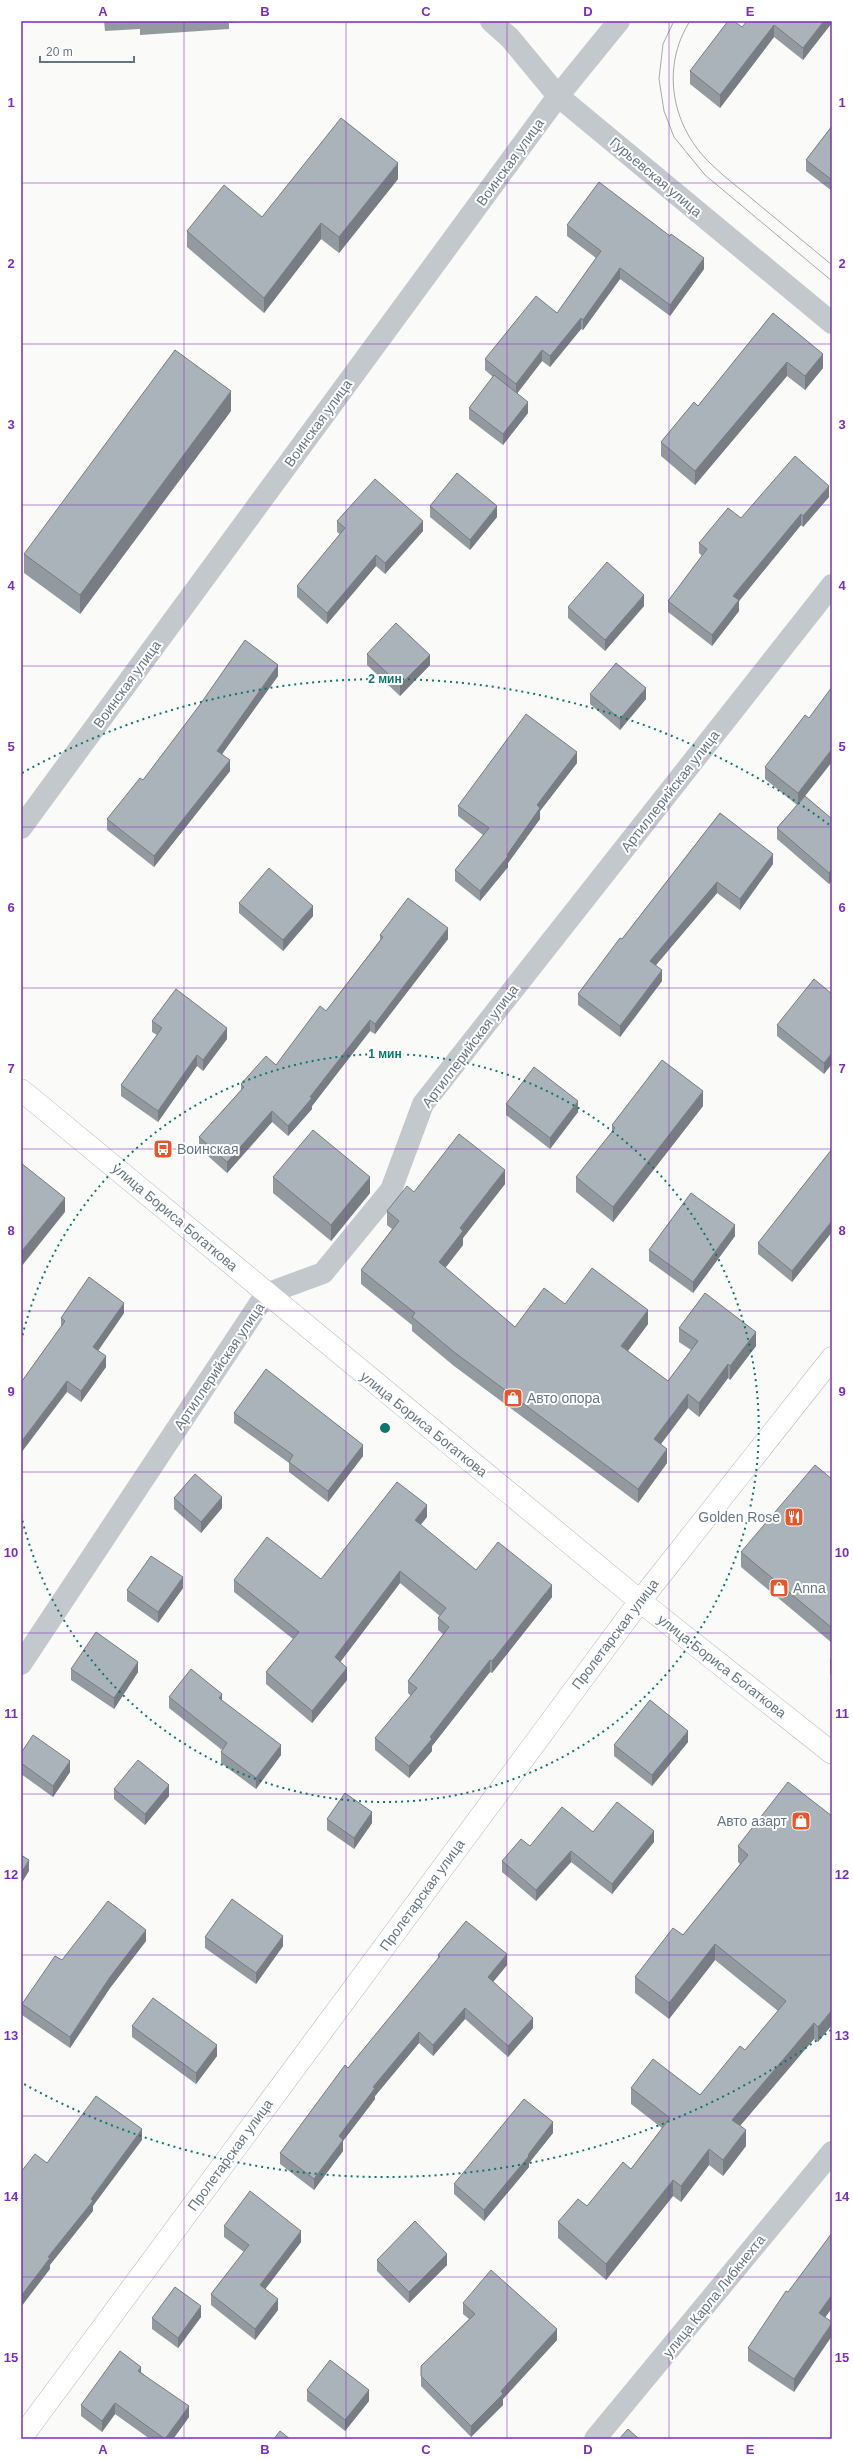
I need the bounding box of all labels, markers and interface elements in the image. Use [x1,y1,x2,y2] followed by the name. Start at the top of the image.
[98,4,108,19] text: A
[260,4,270,19] text: B
[421,4,431,19] text: C
[583,4,593,19] text: D
[746,4,755,19] text: E
[40,38,134,64] scale bar
[46,45,73,59] text: 20 m
[7,95,15,110] text: 1
[838,95,846,110] text: 1
[473,115,547,209] street label: Воинская улица
[607,134,705,220] street label: Гурьевская улица
[7,256,15,271] text: 2
[838,256,846,271] text: 2
[281,376,355,470] street label: Воинская улица
[7,417,15,432] text: 3
[838,417,846,432] text: 3
[7,578,15,593] text: 4
[838,578,846,593] text: 4
[90,637,164,731] street label: Воинская улица
[368,672,402,686] text: 2 мин
[618,727,723,855] street label: Артиллерийская улица
[7,739,15,754] text: 5
[838,739,846,754] text: 5
[7,900,15,915] text: 6
[838,900,846,915] text: 6
[419,981,522,1111] street label: Артиллерийская улица
[368,1047,402,1061] text: 1 мин
[7,1061,15,1076] text: 7
[838,1061,846,1076] text: 7
[152,1138,174,1160] bus stop icon: Воинская
[177,1141,238,1157] place label: Воинская
[109,1160,241,1274] street label: улица Бориса Богаткова
[7,1223,15,1238] text: 8
[838,1223,846,1238] text: 8
[170,1299,268,1433] street label: Артиллерийская улица
[357,1368,491,1480] street label: улица Бориса Богаткова
[7,1384,15,1399] text: 9
[838,1384,846,1399] text: 9
[502,1387,524,1409] shop icon: Авто опора
[527,1390,600,1406] place label: Авто опора
[378,1421,392,1435] centre of rings
[783,1506,805,1528] restaurant icon: Golden Rose
[698,1509,780,1525] place label: Golden Rose
[4,1545,18,1560] text: 10
[835,1545,849,1560] text: 10
[568,1576,662,1692] street label: Пролетарская улица
[768,1577,790,1599] shop icon: Anna
[793,1580,826,1596] place label: Anna
[655,1611,790,1721] street label: улица Бориса Богаткова
[4,1706,18,1721] text: 11
[835,1706,849,1721] text: 11
[790,1810,812,1832] shop icon: Авто азарт
[717,1813,788,1829] place label: Авто азарт
[376,1836,468,1954] street label: Пролетарская улица
[4,1867,18,1882] text: 12
[835,1867,849,1882] text: 12
[4,2028,18,2043] text: 13
[835,2028,849,2043] text: 13
[184,2096,276,2214] street label: Пролетарская улица
[4,2189,19,2204] text: 14
[835,2189,850,2204] text: 14
[660,2231,768,2360] street label: улица Карла Либкнехта
[4,2350,18,2365] text: 15
[835,2350,849,2365] text: 15
[98,2442,108,2457] text: A
[260,2442,270,2457] text: B
[421,2442,431,2457] text: C
[583,2442,593,2457] text: D
[746,2442,755,2457] text: E

